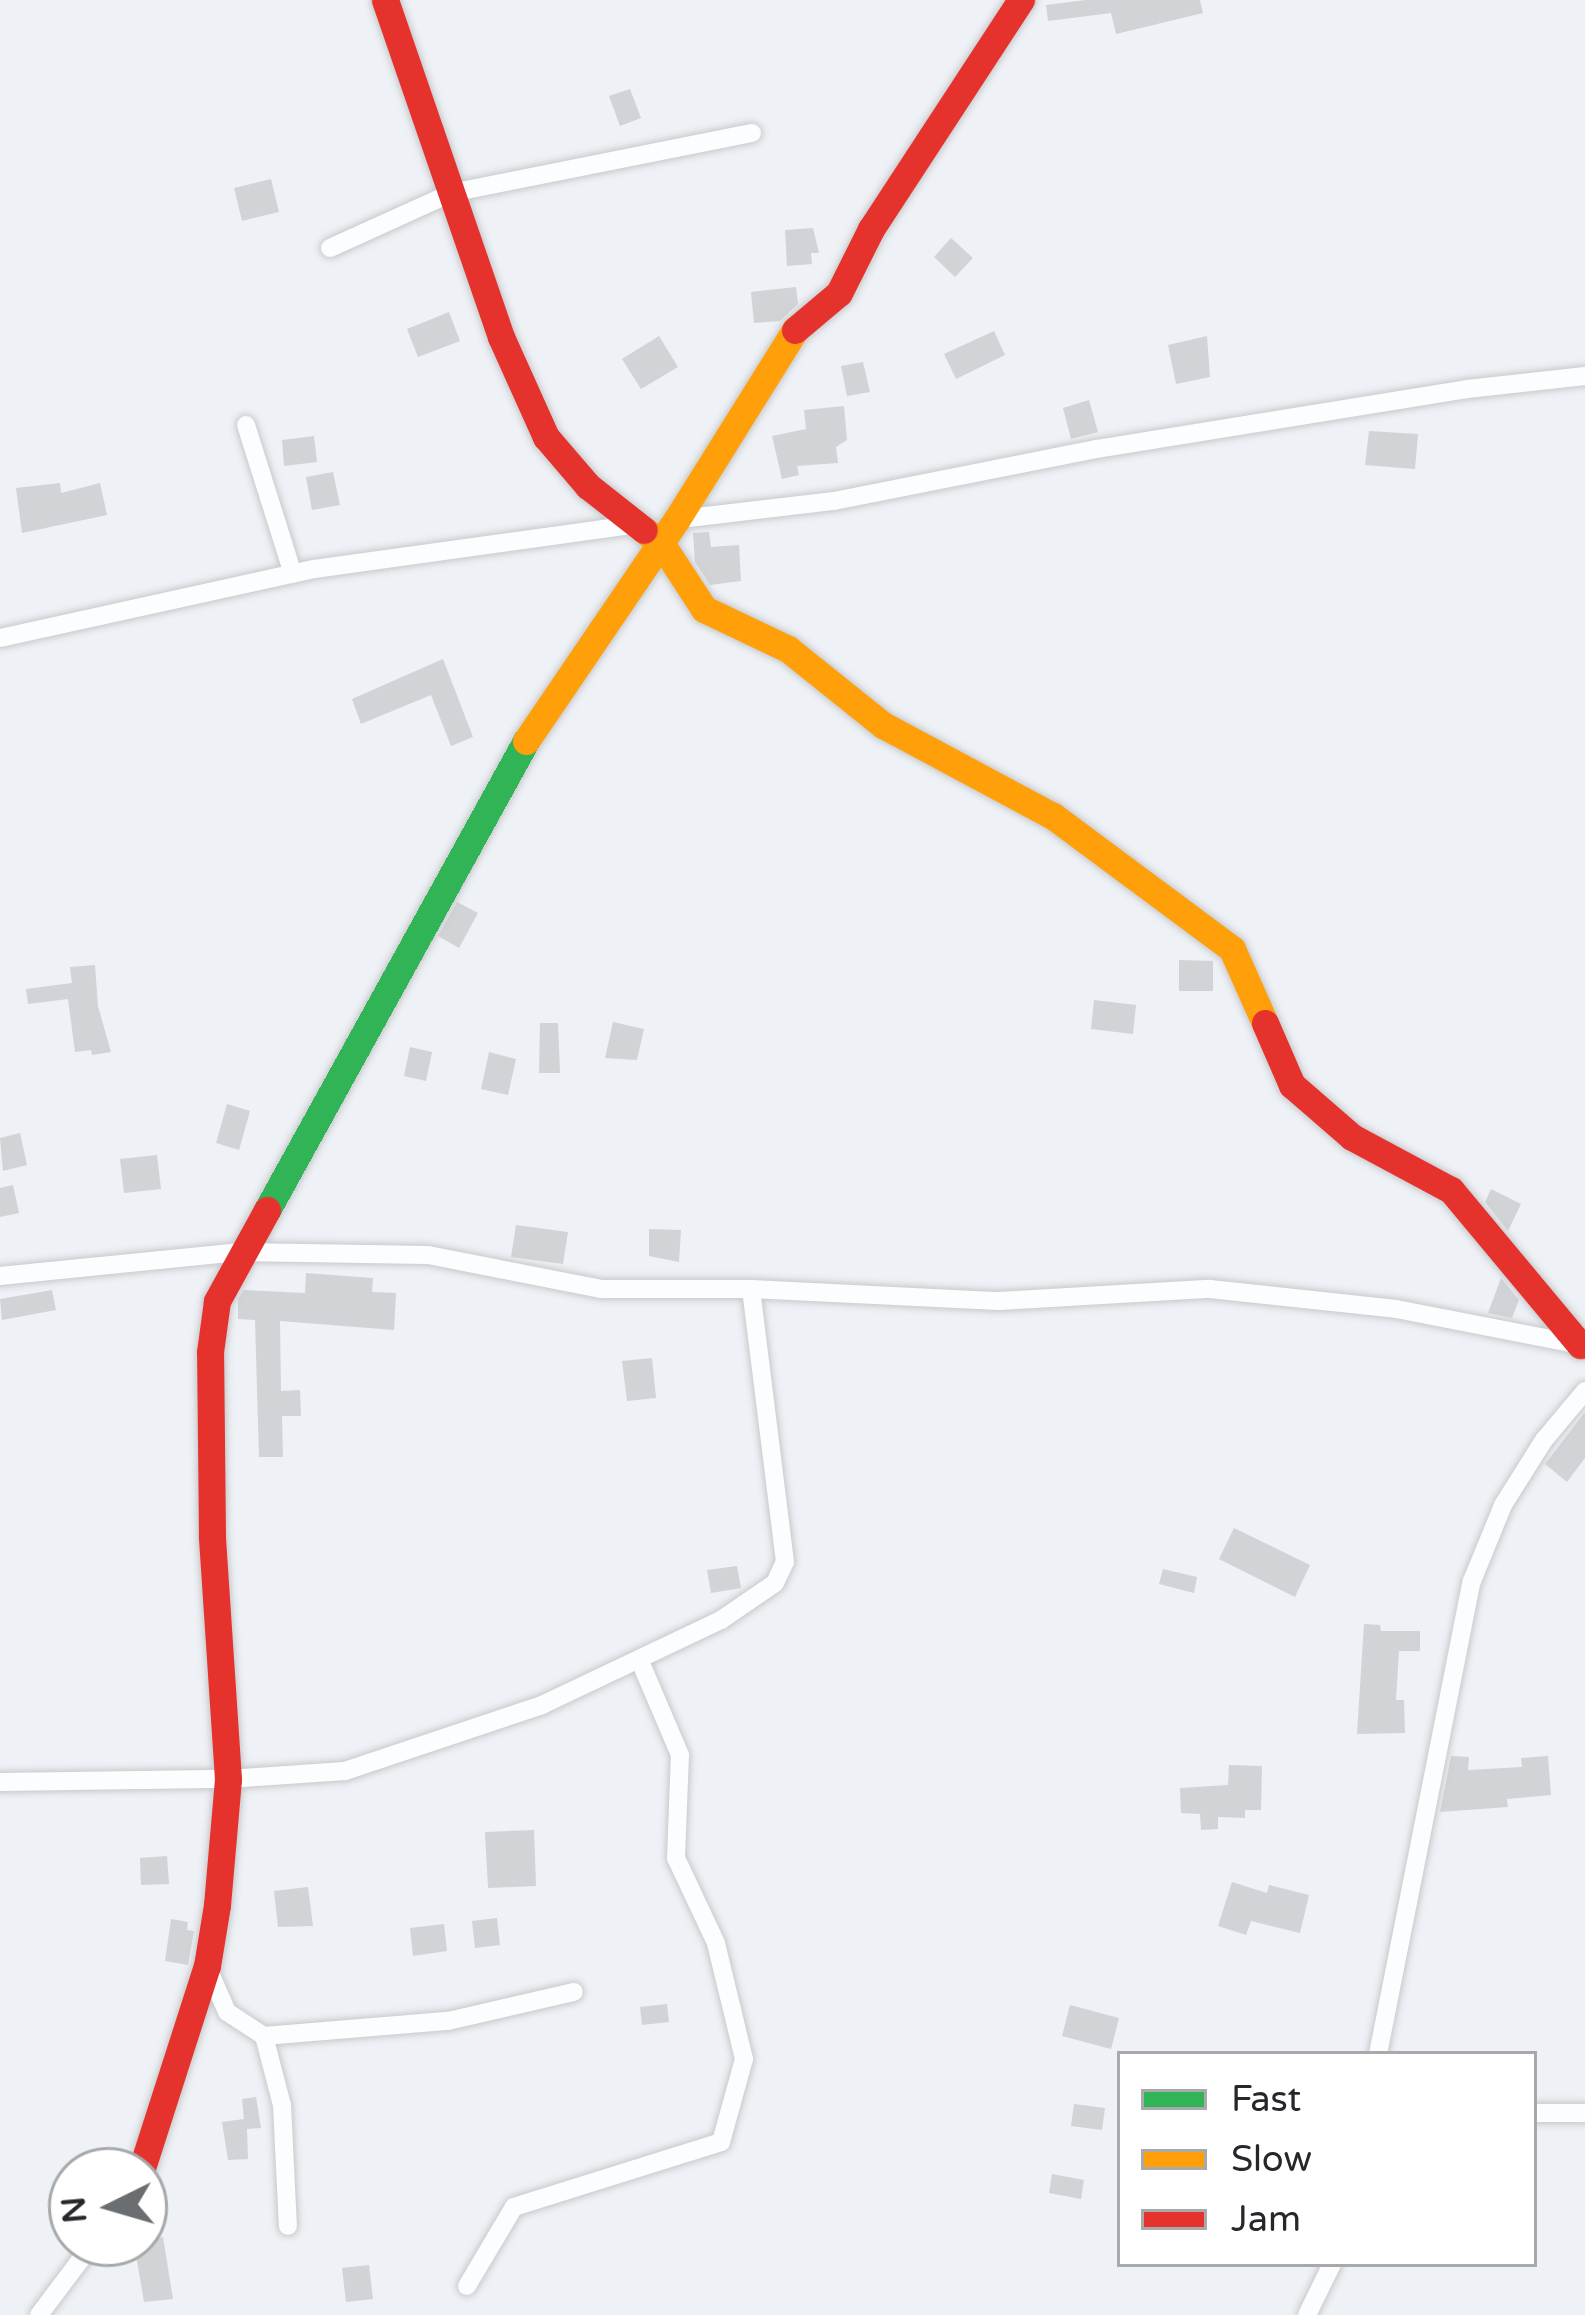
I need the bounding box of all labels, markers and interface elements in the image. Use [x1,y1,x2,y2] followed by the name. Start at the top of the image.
[1117,2051,1537,2267] legend
[1231,2078,1301,2121] text: Fast
[1231,2138,1312,2181] text: Slow
[48,2147,168,2267] north arrow
[54,2195,95,2225] text: N
[1231,2198,1301,2241] text: Jam

